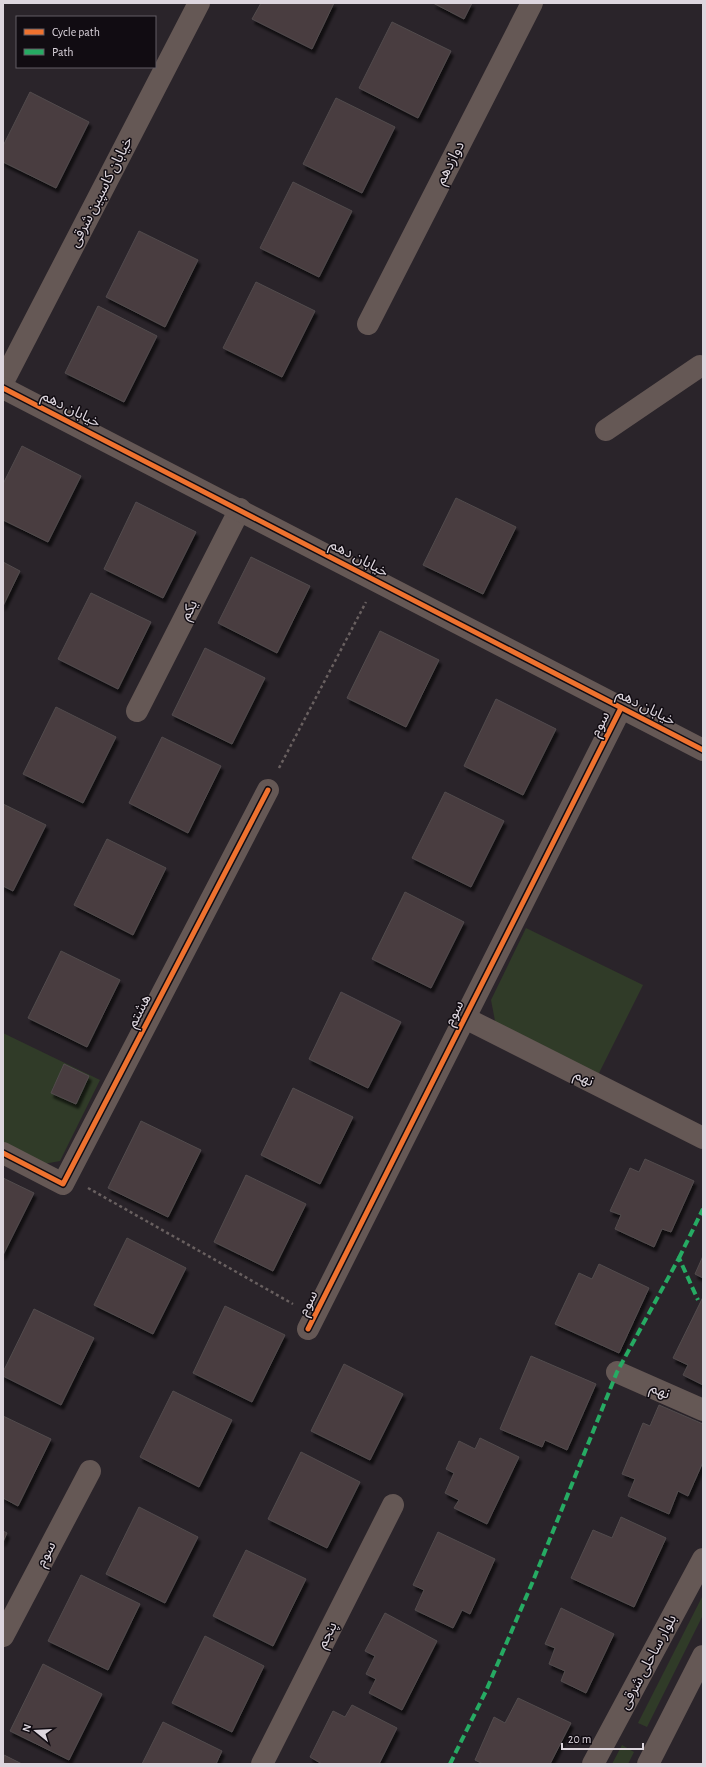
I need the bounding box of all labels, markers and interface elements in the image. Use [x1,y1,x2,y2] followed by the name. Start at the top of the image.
[16,16,156,68] legend
[52,26,100,39] text: Cycle path
[52,46,74,58] text: Path
[67,134,137,251] street label: خیابان کاسپین شرقی
[433,139,470,189] street label: دوازدهم
[38,388,103,433] street label: خیابان دهم
[326,536,391,582] street label: خیابان دهم
[178,597,203,624] street label: یکم
[613,686,678,731] street label: خیابان دهم
[587,709,615,740] street label: سوم
[124,992,156,1032] street label: هشتم
[441,998,469,1029] street label: سوم
[570,1067,596,1092] street label: نهم
[295,1288,323,1319] street label: سوم
[647,1380,672,1405] street label: نهم
[33,1539,62,1570] street label: سوم
[617,1612,680,1712] street label: بلوار ساحلی شرقی
[314,1619,343,1652] street label: پنجم
[16,1711,56,1751] north arrow
[21,1723,33,1733] text: N
[562,1725,643,1751] scale bar
[568,1733,591,1745] text: 20 m

